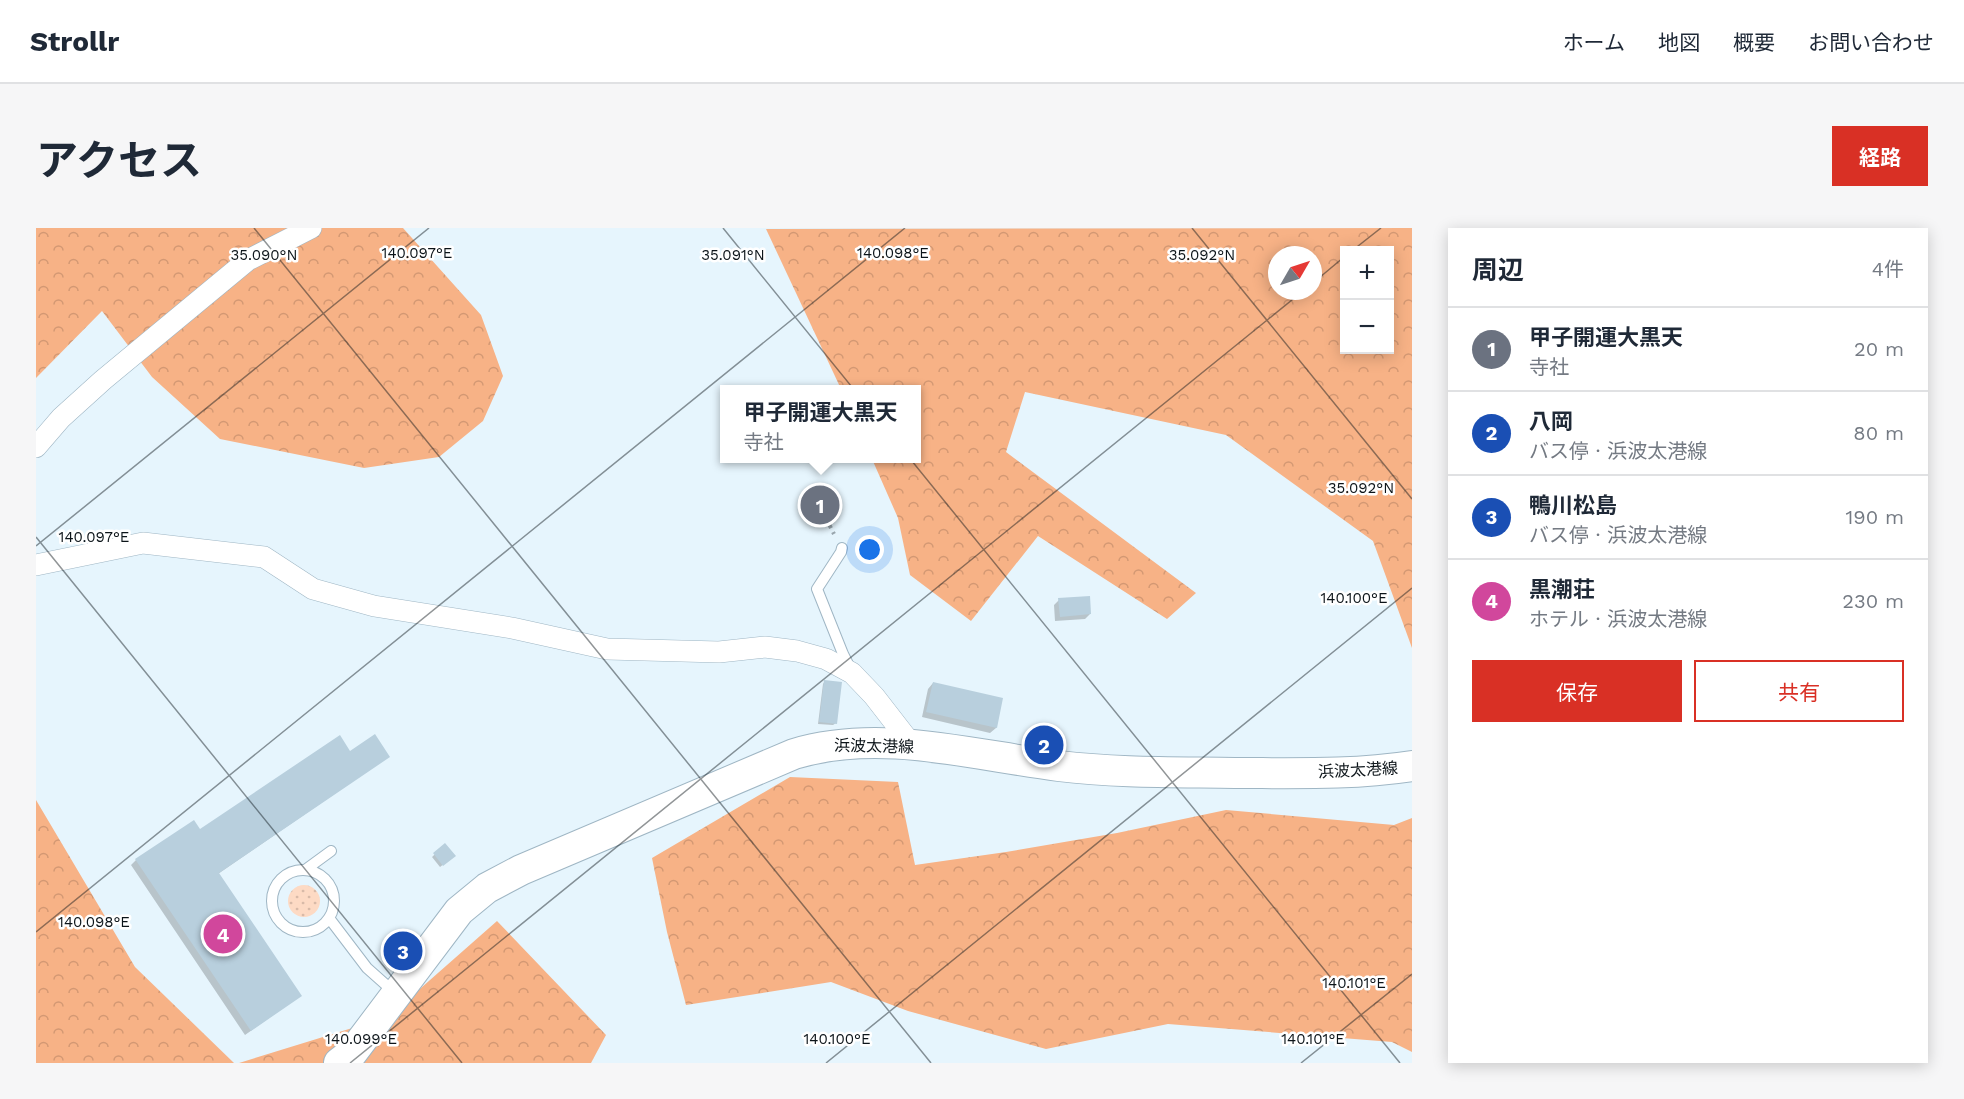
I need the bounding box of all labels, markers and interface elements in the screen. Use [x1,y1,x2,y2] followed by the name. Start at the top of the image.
[30,25,119,58] text: Strollr
[1563,30,1625,55] text: ホーム
[1658,30,1700,55] text: 地図
[1733,30,1775,55] text: 概要
[1808,30,1934,55] text: お問い合わせ
[1832,126,1928,186] button: 経路
[36,136,202,185] text: アクセス
[382,244,452,262] text: 140.097°E
[857,244,929,262] text: 140.098°E
[231,246,297,264] text: 35.090°N
[701,246,765,264] text: 35.091°N
[1169,246,1235,264] text: 35.092°N
[1268,246,1322,300] north arrow
[1340,246,1394,354] map controls
[1340,246,1394,300] button: +
[1472,255,1524,285] text: 周辺
[1872,257,1904,281] text: 4件
[1340,300,1394,354] button: −
[1529,325,1683,350] text: 甲子開運大黒天
[1487,337,1496,361] text: 1
[1854,337,1904,361] text: 20 m
[1529,355,1569,379] text: 寺社
[720,385,921,463] popup
[743,400,898,425] text: 甲子開運大黒天
[1529,409,1573,434] text: 八岡
[1486,421,1497,445] text: 2
[1853,421,1904,445] text: 80 m
[743,430,783,454] text: 寺社
[1529,439,1707,463] text: バス停 · 浜波太港線
[1328,479,1394,497] text: 35.092°N
[800,482,840,528] pin: 1
[1529,493,1617,518] text: 鴨川松島
[1486,505,1497,529] text: 3
[1846,505,1904,529] text: 190 m
[1529,523,1707,547] text: バス停 · 浜波太港線
[59,528,129,546] text: 140.097°E
[855,535,884,564] your location
[1529,577,1595,602] text: 黒潮荘
[1320,589,1388,607] text: 140.100°E
[1485,589,1498,613] text: 4
[1842,589,1904,613] text: 230 m
[1529,607,1707,631] text: ホテル · 浜波太港線
[1472,660,1682,722] button: 保存
[1694,660,1904,722] button: 共有
[1024,722,1064,768] pin: 2
[834,736,914,756] street label: 浜波太港線
[1318,758,1398,782] street label: 浜波太港線
[204,912,243,956] pin: 4
[58,913,130,931] text: 140.098°E
[384,928,422,974] pin: 3
[1322,974,1386,992] text: 140.101°E
[325,1030,397,1048] text: 140.099°E
[803,1030,871,1048] text: 140.100°E
[1281,1030,1345,1048] text: 140.101°E

